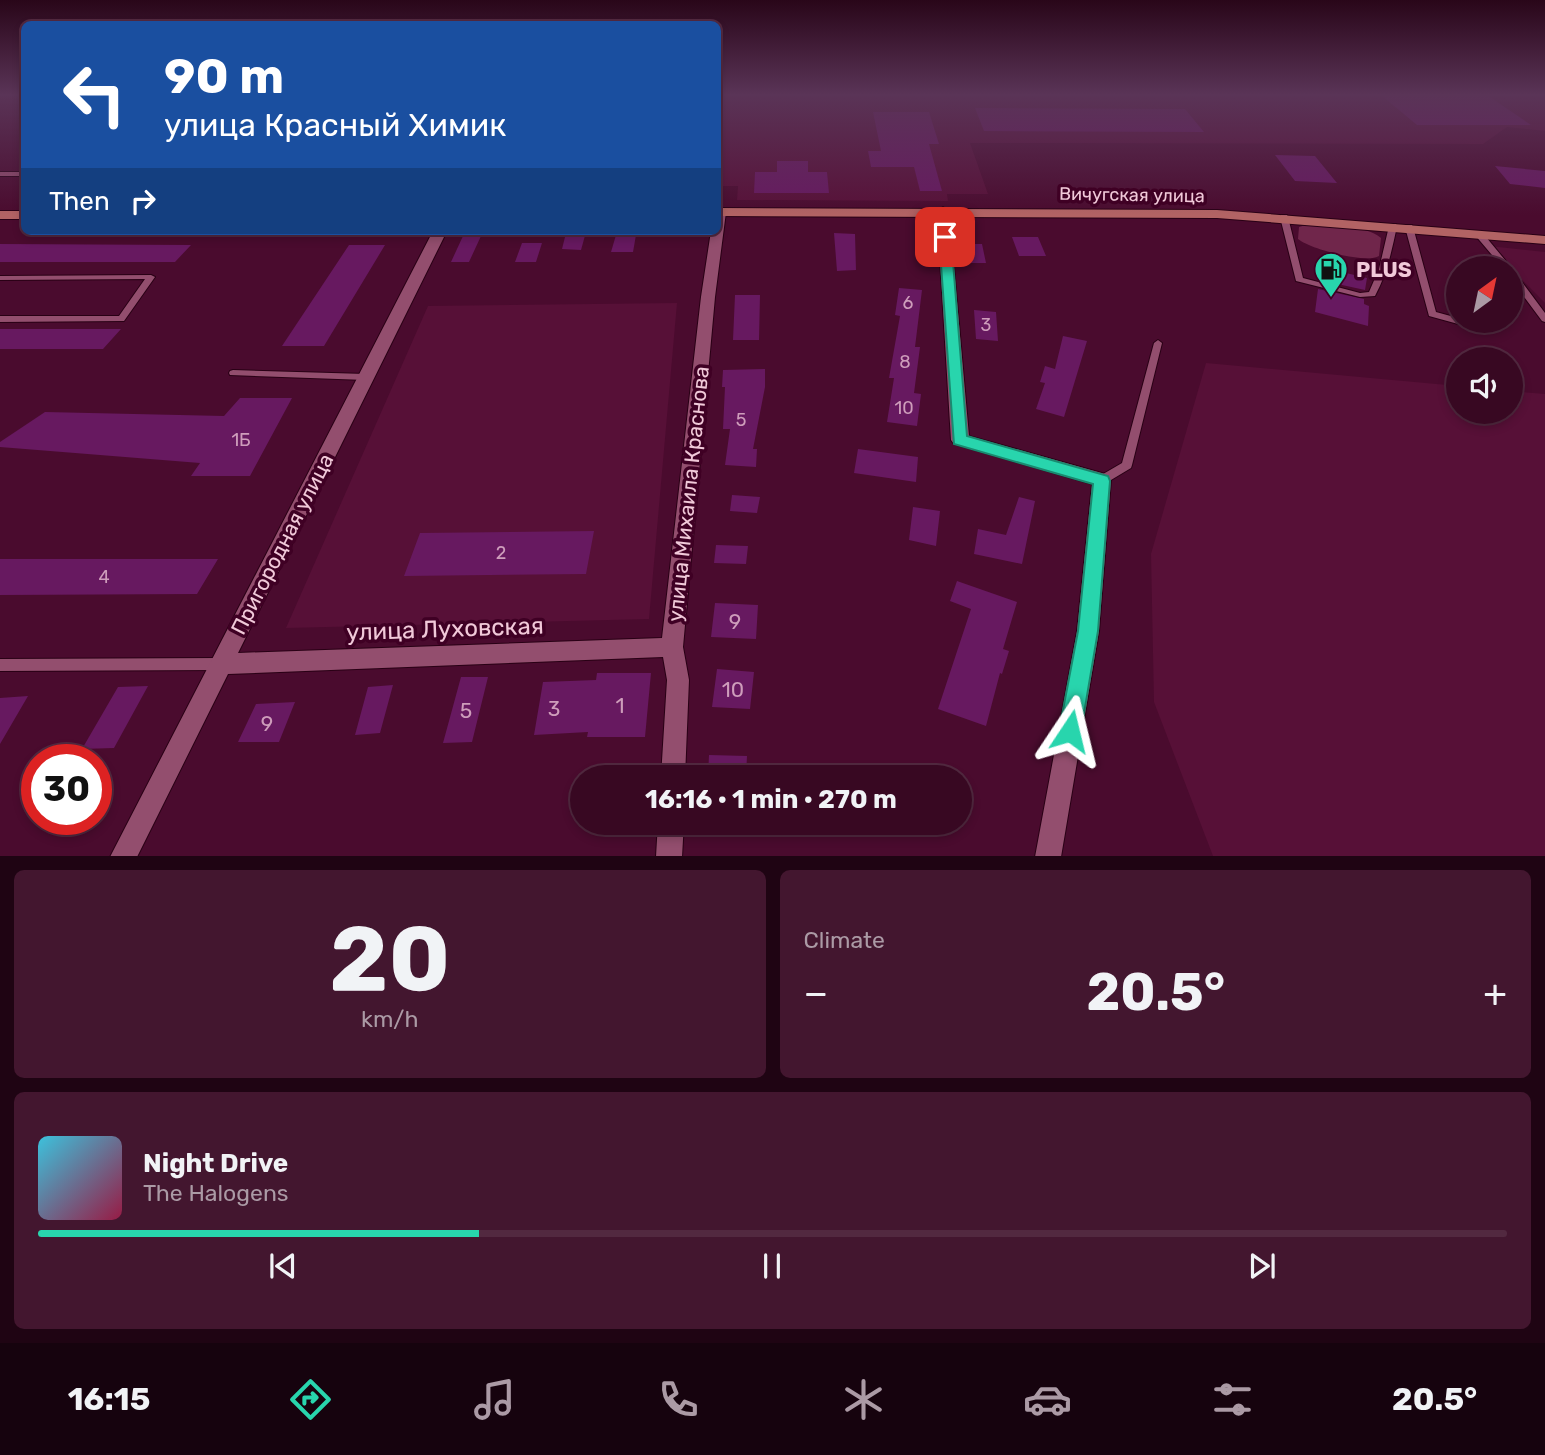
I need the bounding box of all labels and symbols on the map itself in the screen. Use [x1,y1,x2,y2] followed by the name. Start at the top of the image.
[1059,183,1205,207] street label: Вичугская улица
[915,207,975,267] pin
[1312,250,1350,299] fuel station icon: PLUS
[1446,256,1522,332] north arrow
[1356,257,1412,282] place label: PLUS
[903,292,914,314] house number: 6
[981,314,991,336] house number: 3
[899,351,911,373] house number: 8
[662,365,714,623] street label: улица Михаила Краснова
[894,397,914,419] house number: 10
[736,409,746,431] house number: 5
[231,429,251,451] house number: 1Б
[226,449,338,639] street label: Пригородная улица
[496,542,506,564] house number: 2
[98,566,110,588] house number: 4
[729,609,741,634] house number: 9
[346,612,544,646] street label: улица Луховская
[722,677,744,702] house number: 10
[616,693,625,718] house number: 1
[1033,694,1107,768] position arrow
[548,696,560,721] house number: 3
[460,698,472,723] house number: 5
[261,711,273,736] house number: 9
[21,744,112,835] speed limit sign: 30

